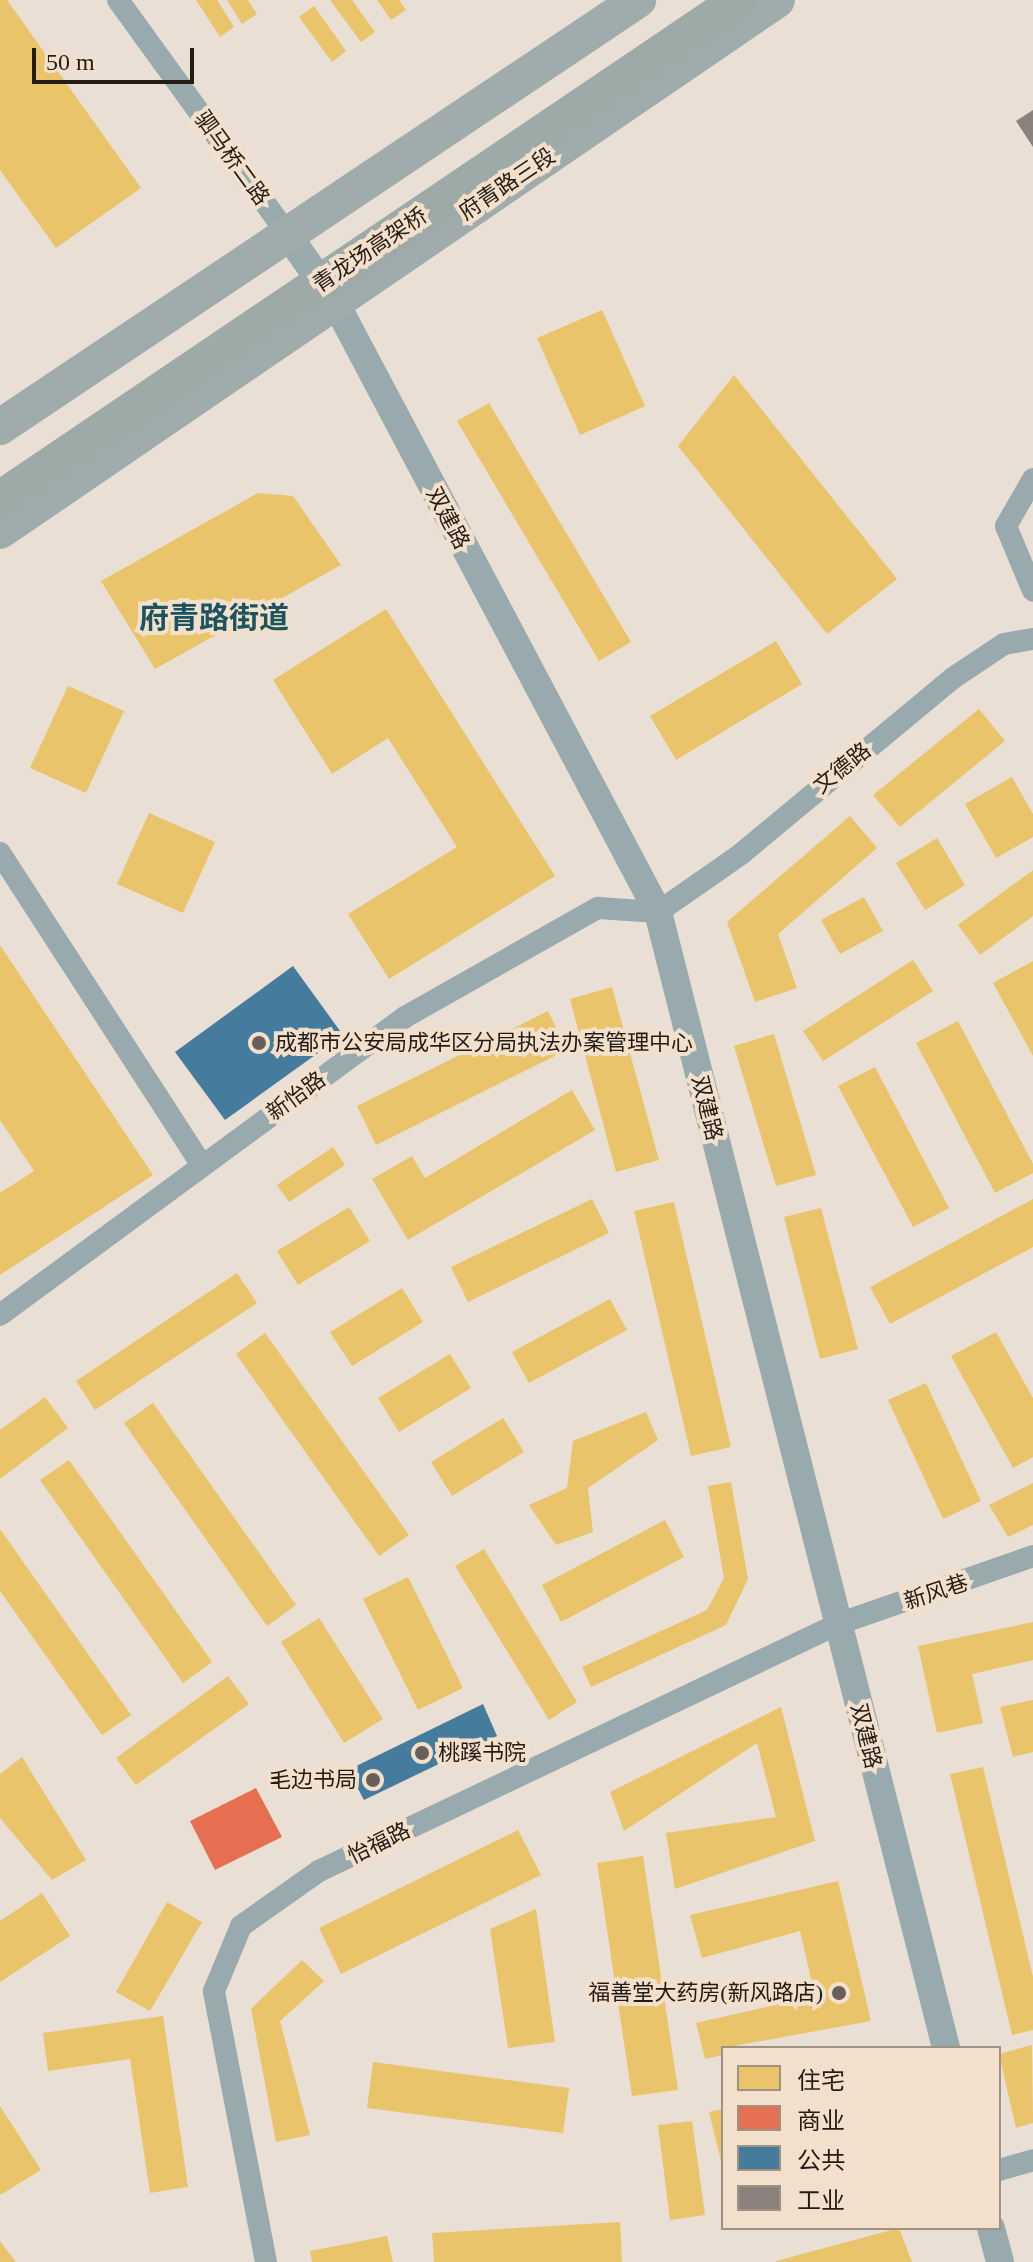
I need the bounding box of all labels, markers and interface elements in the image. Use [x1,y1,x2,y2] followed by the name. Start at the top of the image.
[36,32,198,82] scale bar
[46,49,95,75] text: 50 m
[189,106,275,210] street label: 驷马桥二路
[454,142,560,226] street label: 府青路三段
[308,202,432,298] street label: 青龙场高架桥
[421,483,475,553] street label: 双建路
[139,600,289,636] district label: 府青路街道
[808,737,876,799] street label: 文德路
[275,1030,693,1056] place label: 成都市公安局成华区分局执法办案管理中心
[250,1034,268,1052] marker: 成都市公安局成华区分局执法办案管理中心
[262,1066,330,1126] street label: 新怡路
[686,1073,728,1143] street label: 双建路
[901,1569,971,1615] street label: 新风巷
[845,1701,887,1771] street label: 双建路
[438,1740,526,1766] place label: 桃蹊书院
[413,1744,431,1762] marker: 桃蹊书院
[269,1767,357,1793] place label: 毛边书局
[364,1771,382,1789] marker: 毛边书局
[344,1817,414,1869] street label: 怡福路
[588,1980,823,2006] place label: 福善堂大药房(新风路店)
[830,1984,848,2002] marker: 福善堂大药房(新风路店)
[721,2046,1001,2230] legend
[797,2068,845,2094] text: 住宅
[797,2108,845,2134] text: 商业
[797,2148,845,2174] text: 公共
[797,2188,845,2214] text: 工业

